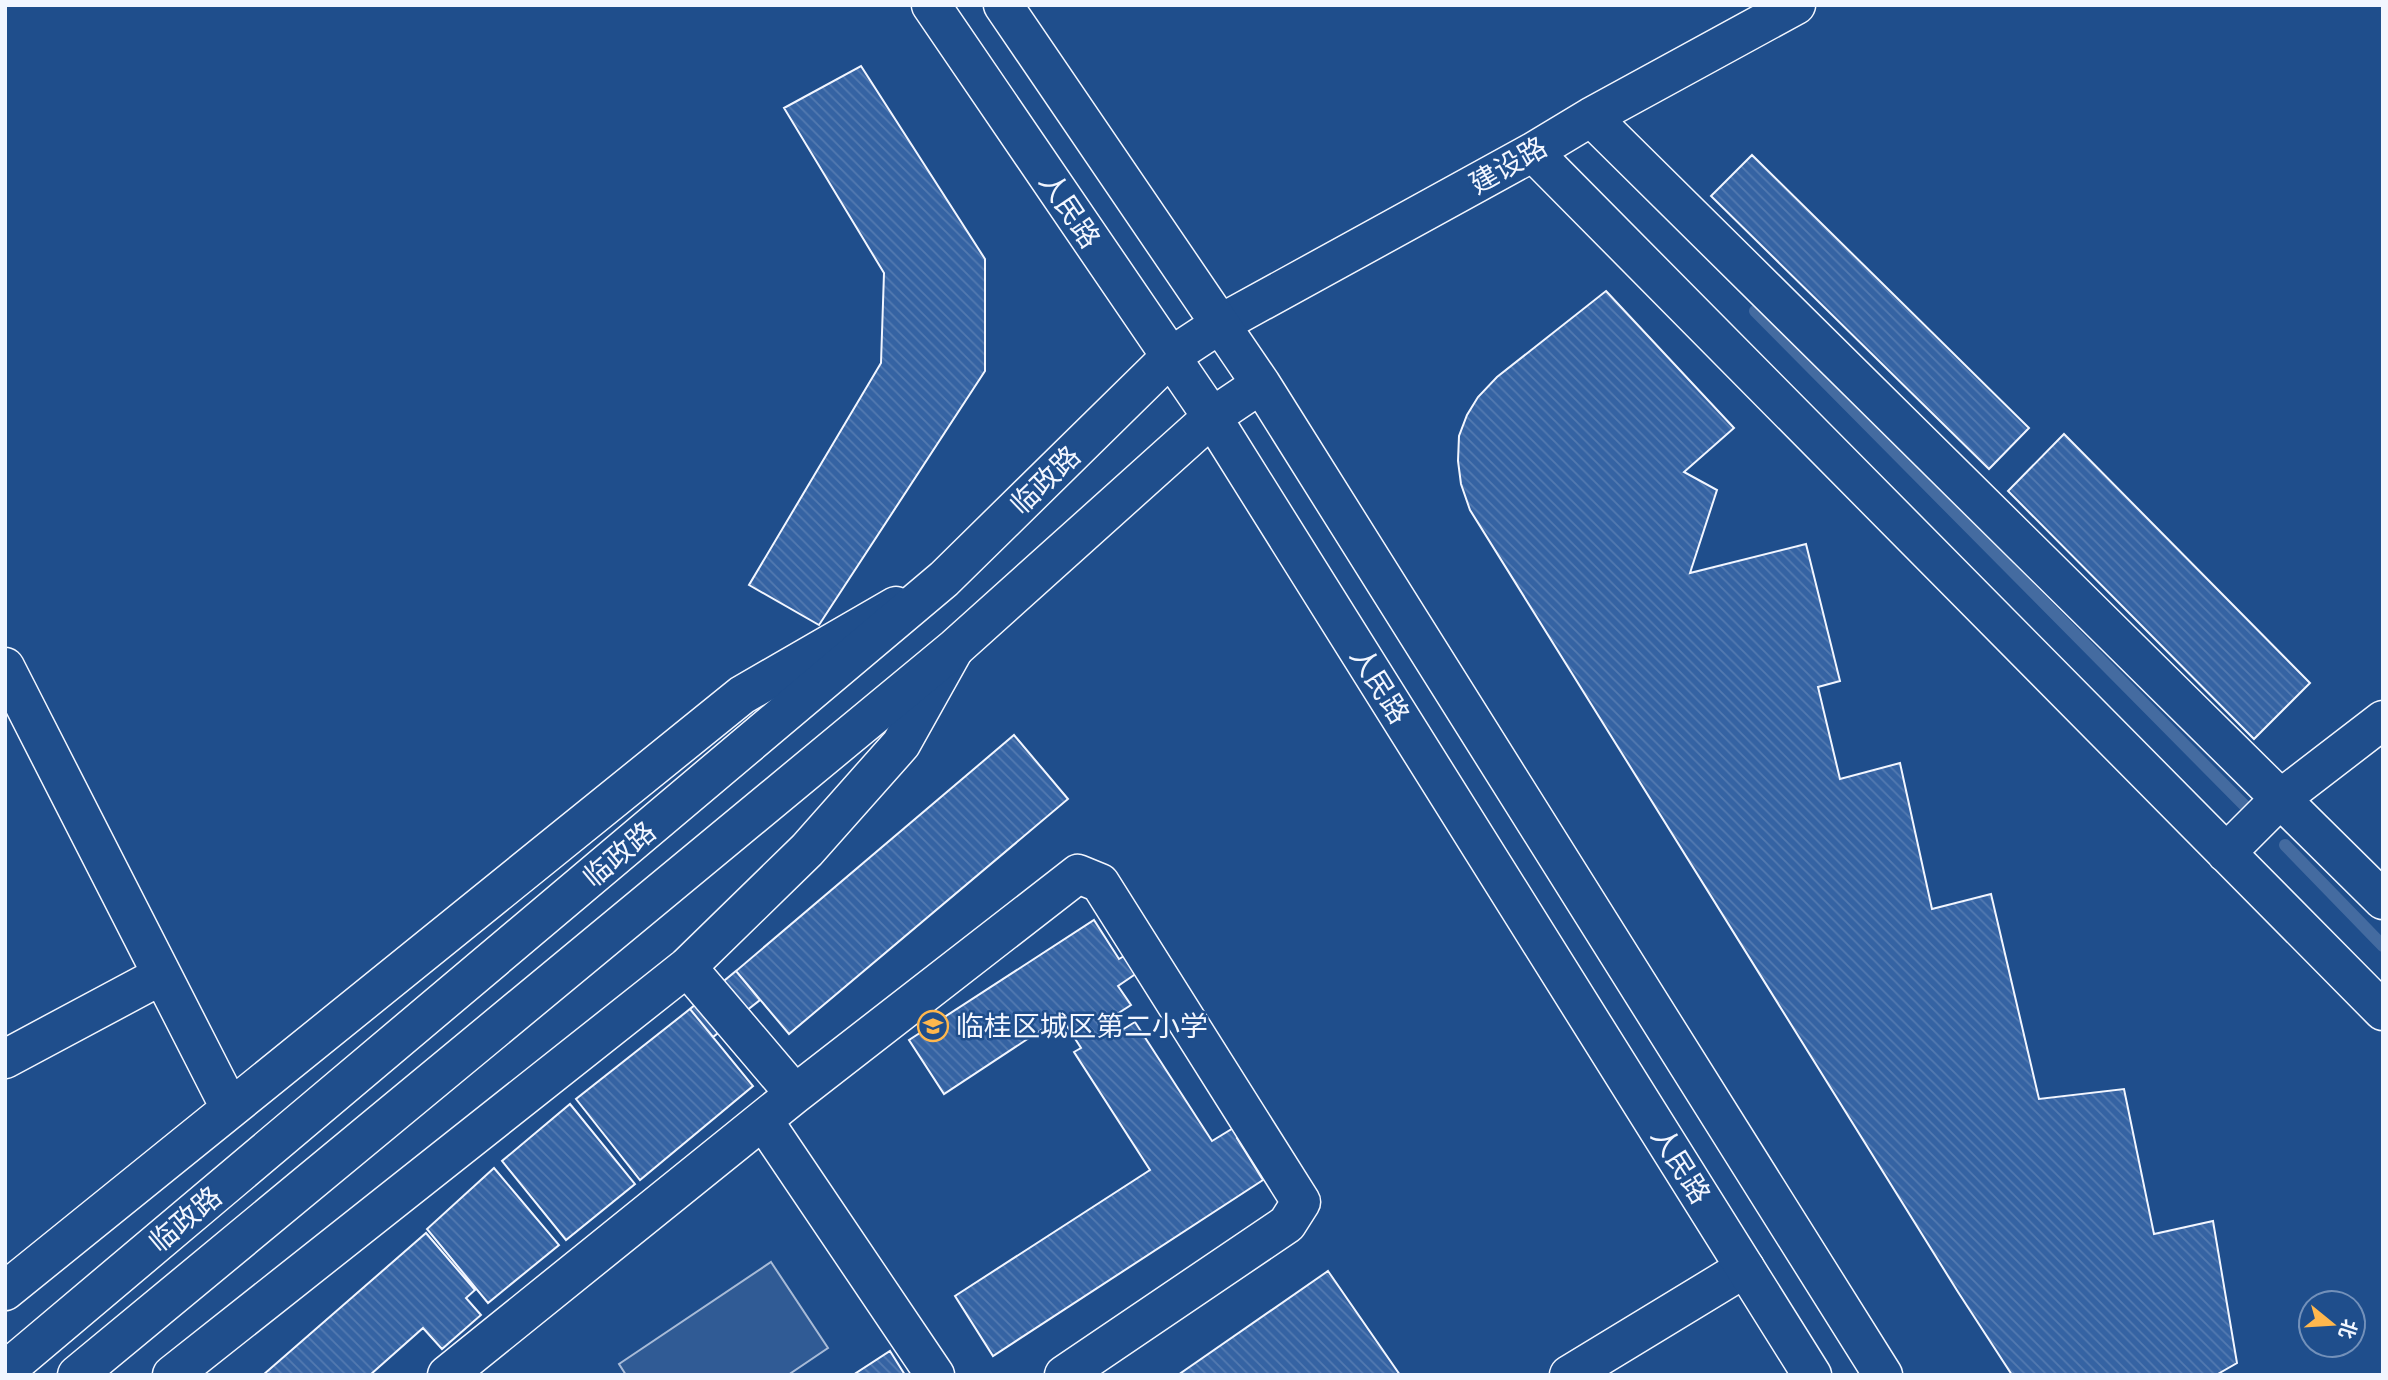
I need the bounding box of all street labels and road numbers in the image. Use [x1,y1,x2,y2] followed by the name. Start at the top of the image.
[1462,127,1556,206] street label: 建设路
[1027,164,1110,258] street label: 人民路
[1001,436,1091,526] street label: 临政路
[1338,639,1419,733] street label: 人民路
[574,812,666,899] street label: 临政路
[1639,1119,1720,1213] street label: 人民路
[140,1177,232,1264] street label: 临政路

